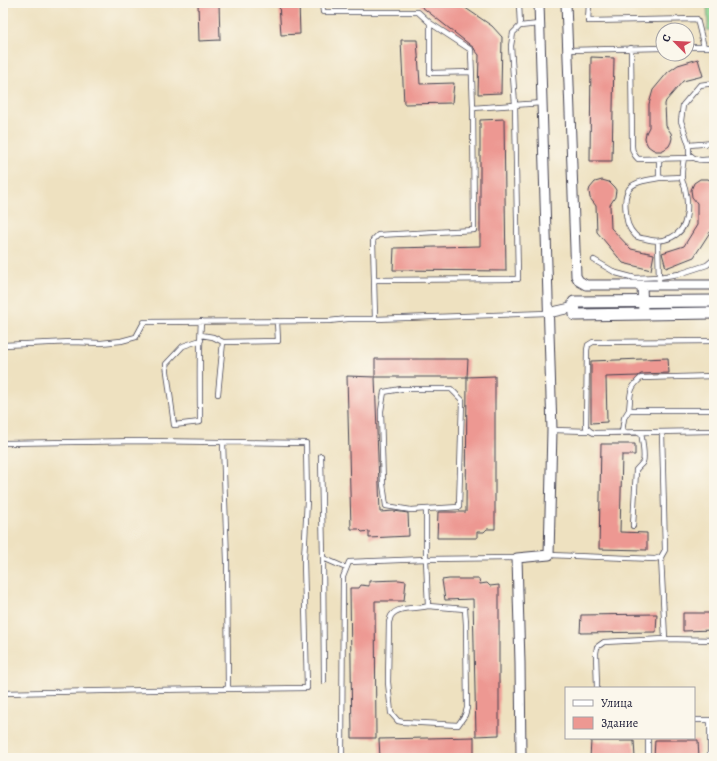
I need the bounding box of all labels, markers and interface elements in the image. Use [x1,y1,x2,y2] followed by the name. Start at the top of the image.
[655,22,695,62] north arrow
[658,32,675,44] text: С
[565,687,695,739] legend
[601,695,633,711] text: Улица
[601,715,638,731] text: Здание

